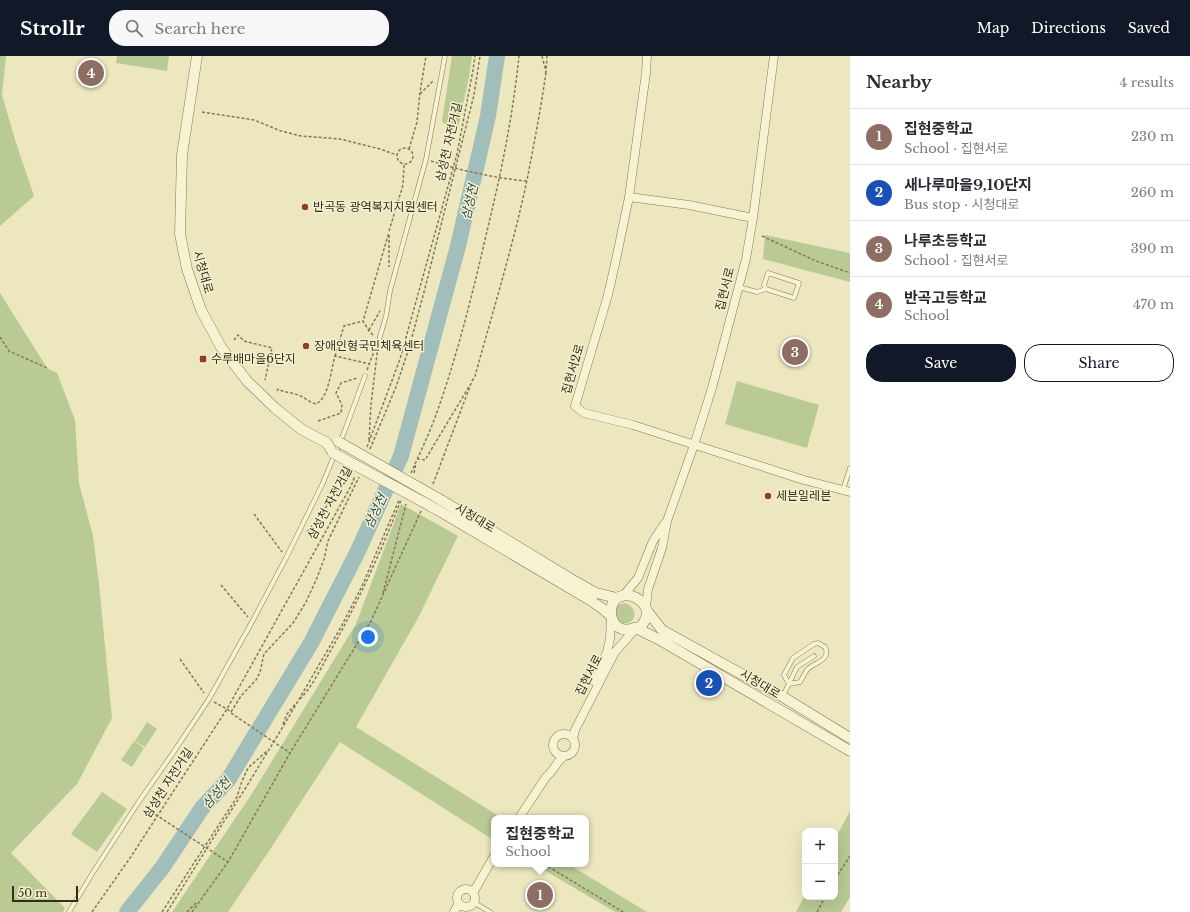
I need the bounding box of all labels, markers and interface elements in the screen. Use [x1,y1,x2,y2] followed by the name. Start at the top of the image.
[109,10,389,46] search box
[20,17,85,40] text: Strollr
[123,17,145,39] icon: search
[155,19,245,38] text: Search here
[977,19,1009,37] text: Map
[1031,19,1106,37] text: Directions
[1128,19,1170,37] text: Saved
[78,58,104,88] pin: 4
[866,72,932,93] text: Nearby
[1120,74,1174,91] text: 4 results
[432,101,465,183] street label: 삼성천 자전거길
[904,119,973,138] text: 집현중학교
[876,128,882,145] text: 1
[1131,128,1174,145] text: 230 m
[904,140,1009,157] text: School · 집현서로
[904,175,1032,194] text: 새나루마을9,10단지
[457,182,482,222] water label: 삼성천
[875,184,883,201] text: 2
[1131,184,1174,201] text: 260 m
[904,196,1019,213] text: Bus stop · 시청대로
[313,199,438,214] place label: 반곡동 광역복지지원센터
[300,202,310,212] marker: 반곡동 광역복지지원센터
[904,231,987,250] text: 나루초등학교
[875,240,883,257] text: 3
[1131,240,1174,257] text: 390 m
[190,249,217,295] street label: 시청대로
[904,252,1009,269] text: School · 집현서로
[712,266,737,312] street label: 집현서로
[904,288,987,307] text: 반곡고등학교
[875,296,883,313] text: 4
[1133,296,1174,313] text: 470 m
[904,307,950,324] text: School
[782,337,808,367] pin: 3
[314,338,424,353] place label: 장애인형국민체육센터
[301,341,311,351] marker: 장애인형국민체육센터
[558,342,587,396] street label: 집현서2로
[866,344,1016,382] button: Save
[1024,344,1174,382] button: Share
[211,351,296,366] place label: 수루배마을6단지
[198,354,208,364] marker: 수루배마을6단지
[304,464,355,542] street label: 삼성천 자전거길
[776,488,831,503] place label: 세븐일레븐
[360,490,391,531] water label: 삼성천
[763,491,773,501] marker: 세븐일레븐
[452,500,498,535] street label: 시청대로
[358,627,378,647] your location
[572,652,605,698] street label: 집현서로
[737,666,783,701] street label: 시청대로
[696,668,722,698] pin: 2
[139,745,196,821] street label: 삼성천 자전거길
[198,773,235,812] water label: 삼성천
[491,815,589,867] popup
[505,824,575,843] text: 집현중학교
[802,828,838,900] map controls
[802,828,838,864] button: +
[505,843,551,860] text: School
[802,864,838,900] button: −
[527,880,553,910] pin: 1
[12,884,78,903] scale bar
[18,886,47,900] text: 50 m

